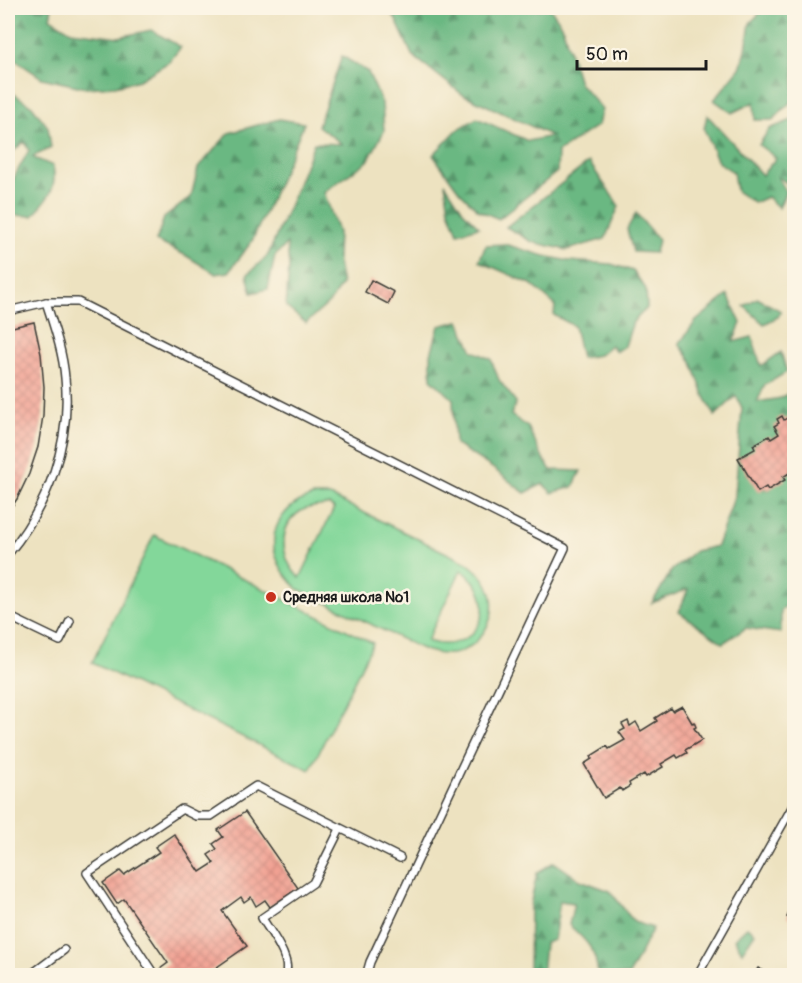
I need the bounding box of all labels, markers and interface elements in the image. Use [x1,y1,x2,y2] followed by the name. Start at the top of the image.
[577,33,706,71] scale bar
[586,43,628,66] text: 50 m
[283,588,409,607] place label: Средняя школа №1
[264,590,278,604] marker: Средняя школа №1

